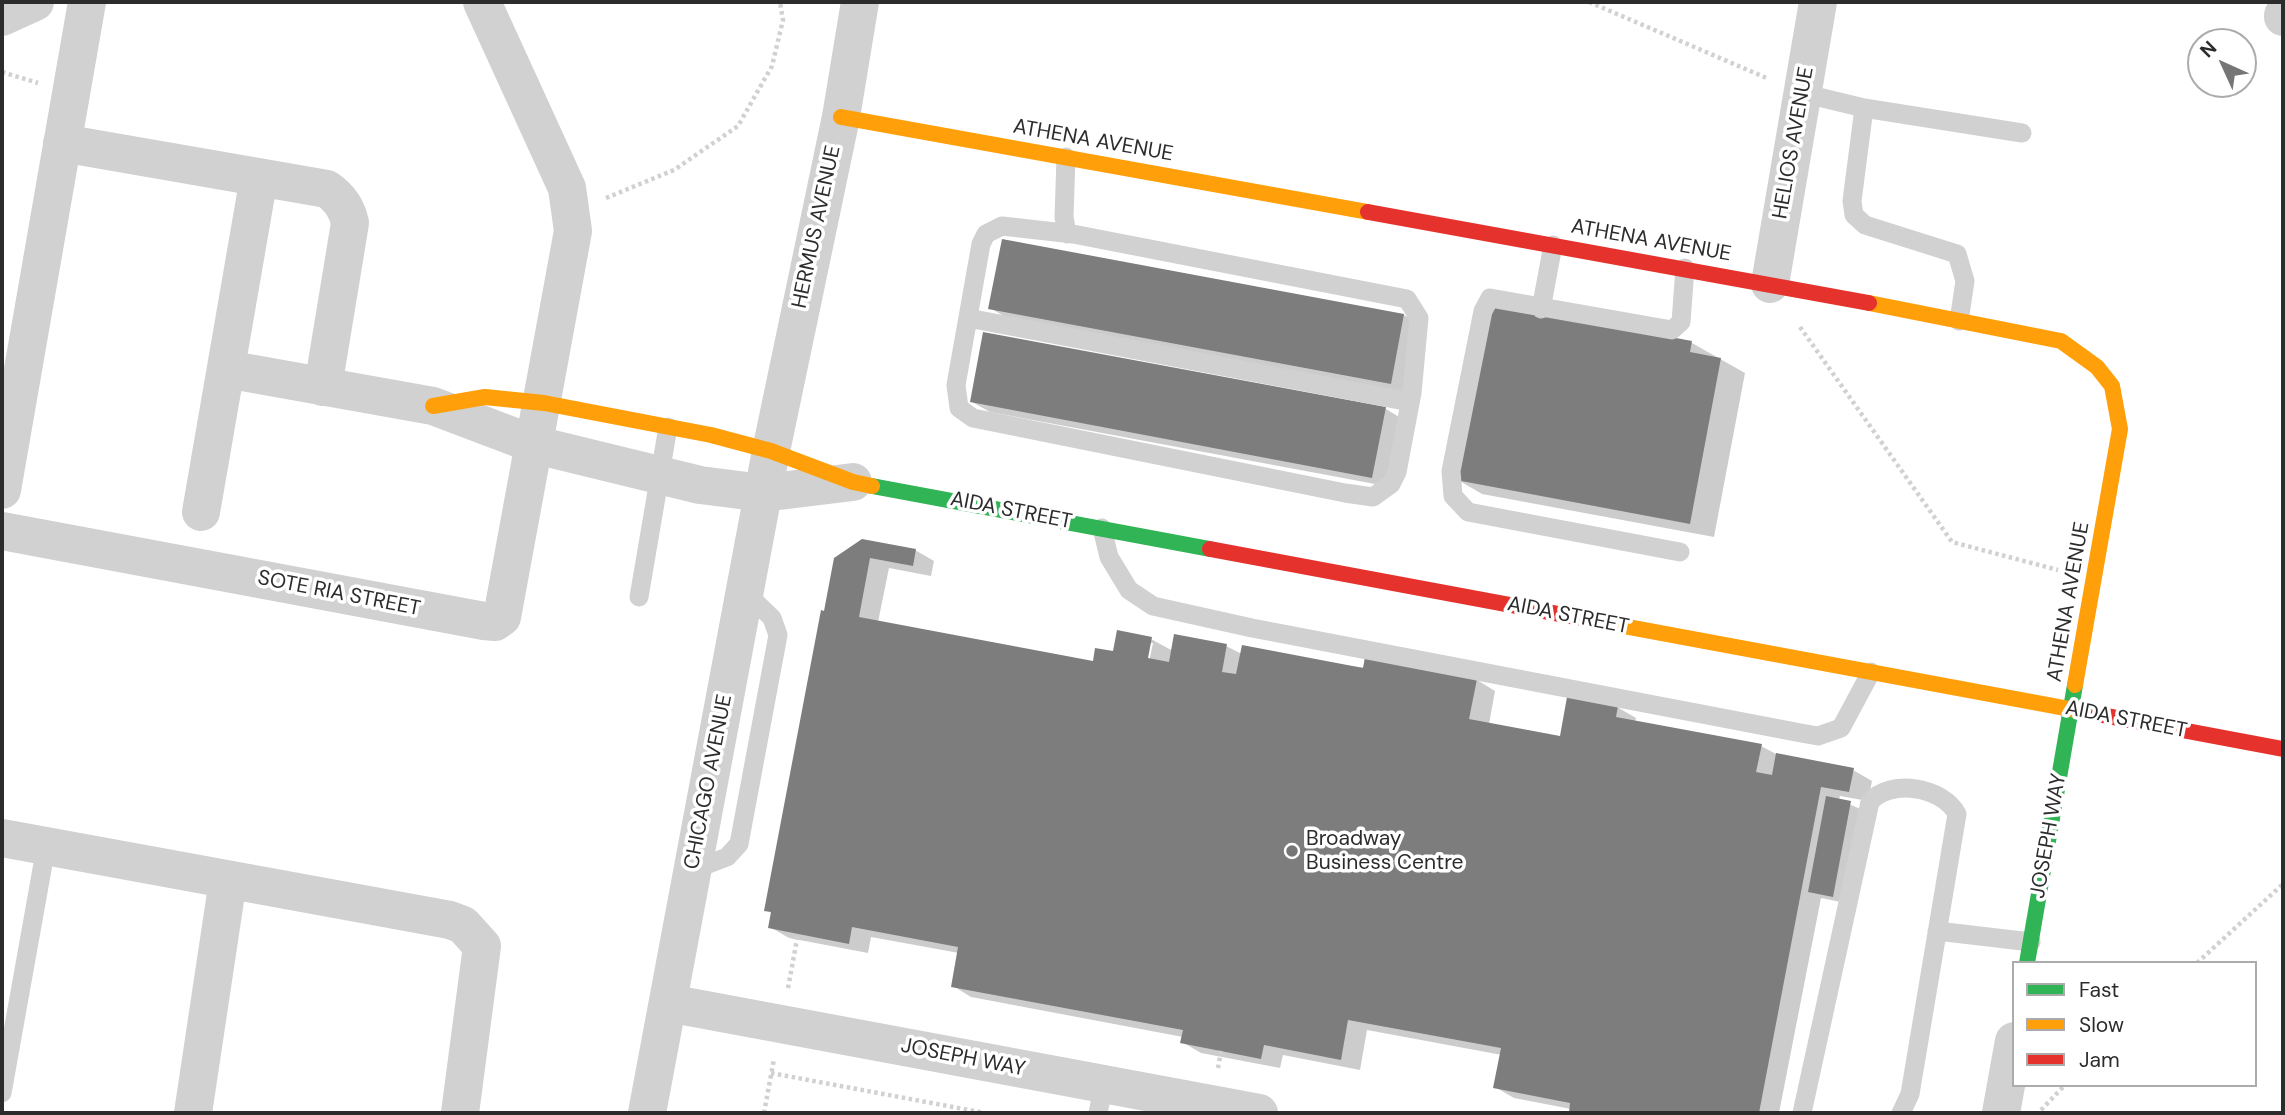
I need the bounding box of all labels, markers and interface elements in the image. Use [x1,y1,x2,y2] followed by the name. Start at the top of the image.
[2187,28,2257,98] north arrow
[2194,35,2222,63] text: N
[1768,65,1820,221] street label: HELIOS AVENUE
[1011,115,1175,167] street label: ATHENA AVENUE
[787,143,847,311] street label: HERMUS AVENUE
[1569,215,1733,267] street label: ATHENA AVENUE
[948,487,1074,535] street label: AIDA STREET
[2043,520,2095,684] street label: ATHENA AVENUE
[255,566,423,622] street label: SOTE RIA STREET
[1505,592,1631,640] street label: AIDA STREET
[680,692,738,872] street label: CHICAGO AVENUE
[2063,696,2189,744] street label: AIDA STREET
[2026,772,2072,900] street label: JOSEPH WAY
[1306,826,1463,876] place label: Broadway Business Centre
[1284,843,1300,859] marker: Broadway Business Centre
[2012,961,2257,1087] legend
[2079,976,2119,1004] text: Fast
[2079,1011,2124,1039] text: Slow
[899,1034,1027,1082] street label: JOSEPH WAY
[2079,1046,2120,1074] text: Jam

